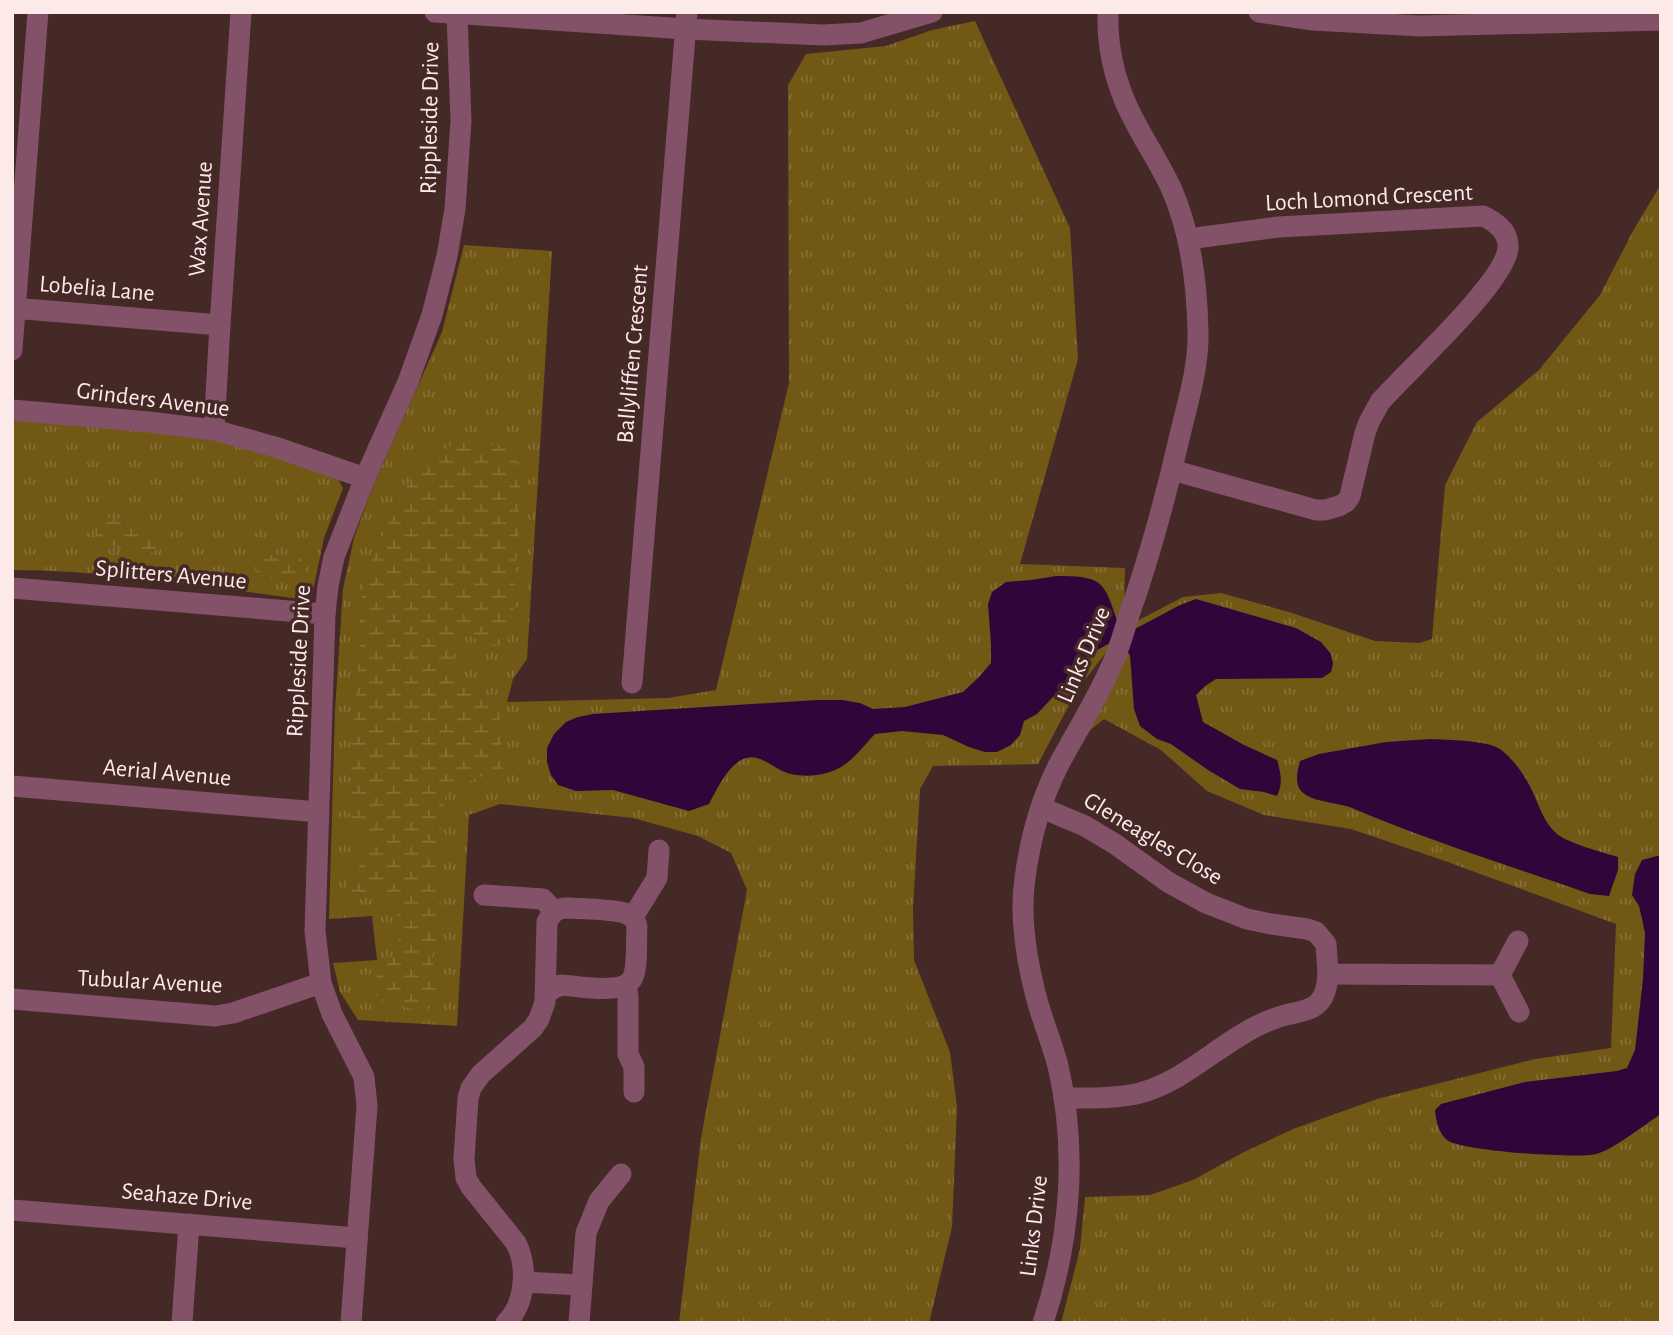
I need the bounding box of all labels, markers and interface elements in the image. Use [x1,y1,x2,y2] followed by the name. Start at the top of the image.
[417,41,443,195] street label: Rippleside Drive
[185,161,217,277] street label: Wax Avenue
[1265,181,1474,215] street label: Loch Lomond Crescent
[613,263,653,444] street label: Ballyliffen Crescent
[38,272,156,306] street label: Lobelia Lane
[75,379,231,421] street label: Grinders Avenue
[94,556,248,594] street label: Splitters Avenue
[283,584,315,738] street label: Rippleside Drive
[1053,603,1115,707] street label: Links Drive
[102,755,232,791] street label: Aerial Avenue
[1079,788,1227,890] street label: Gleneagles Close
[77,966,223,998] street label: Tubular Avenue
[1016,1174,1052,1278] street label: Links Drive
[121,1179,253,1215] street label: Seahaze Drive

